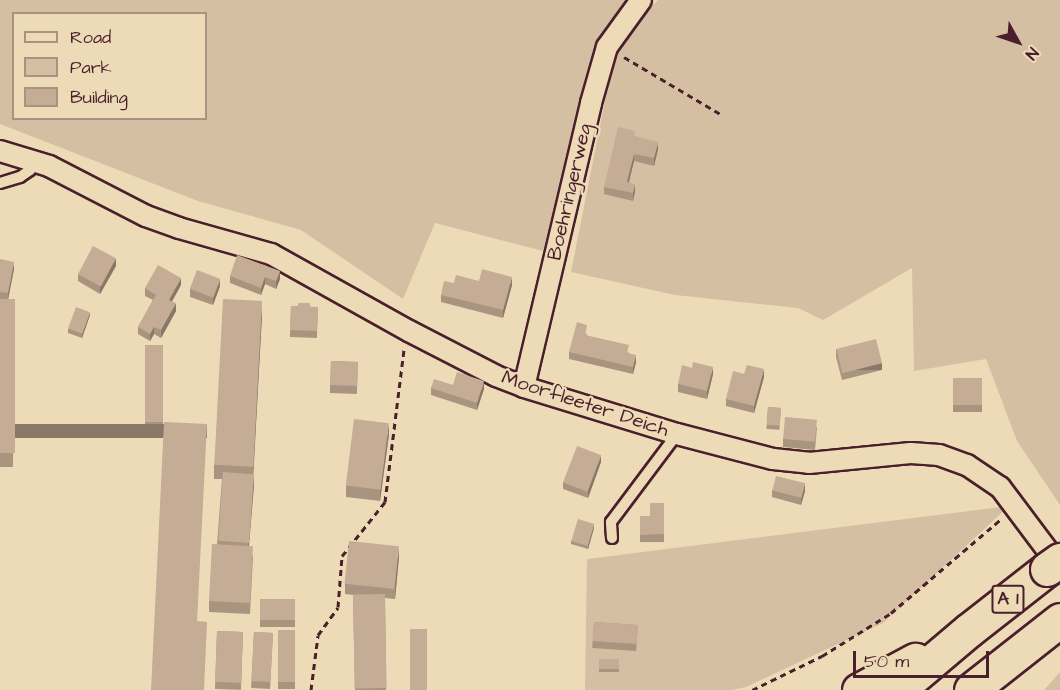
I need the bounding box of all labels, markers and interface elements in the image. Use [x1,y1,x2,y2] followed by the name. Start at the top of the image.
[12,12,207,120] legend
[988,12,1048,72] north arrow
[70,25,111,50] text: Road
[1020,43,1043,64] text: N
[70,55,112,80] text: Park
[70,85,128,110] text: Building
[543,121,597,263] street label: Boehringerweg
[499,366,671,442] street label: Moorfleeter Deich
[990,584,1026,614] road number: A 1
[856,639,992,677] scale bar
[864,649,909,674] text: 50 m

